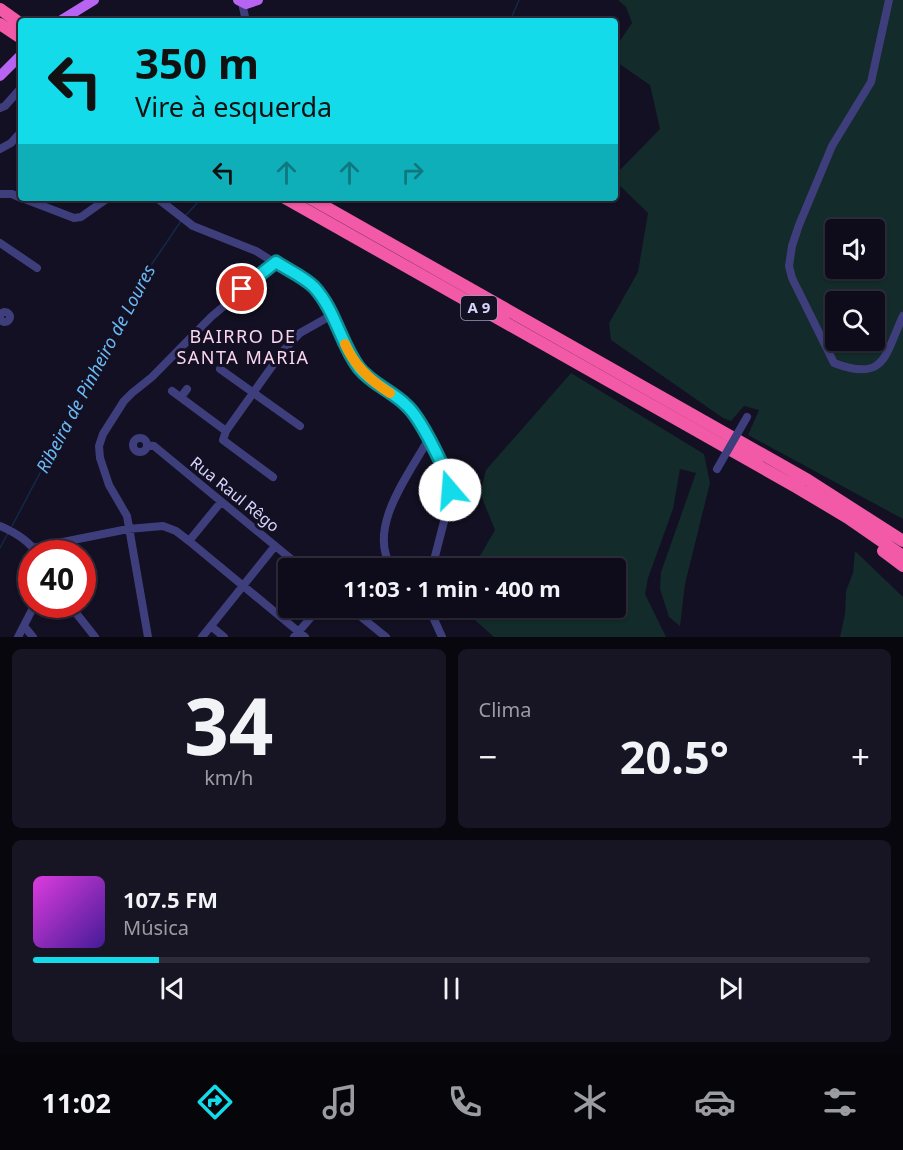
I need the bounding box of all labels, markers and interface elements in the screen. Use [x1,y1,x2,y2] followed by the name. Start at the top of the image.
[135,34,259,91] text: 350 m
[36,42,114,120] icon: left
[135,88,332,125] text: Vire à esquerda
[207,156,240,189] icon: left
[270,156,303,189] icon: ahead
[333,156,366,189] icon: ahead
[396,156,429,189] icon: right
[825,219,885,351] map controls
[825,219,885,279] button: sound
[30,260,160,477] water label: Ribeira de Pinheiro de Loures
[216,263,267,314] pin
[225,272,258,305] icon: arrive
[825,291,885,351] button: search
[461,296,497,320] road number: A 9
[176,324,310,369] district label: BAIRRO DE SANTA MARIA
[186,451,284,537] street label: Rua Raul Rêgo
[418,458,482,522] position arrow
[18,540,96,618] speed limit sign: 40
[343,573,561,603] text: 11:03 · 1 min · 400 m
[184,672,273,778] text: 34
[479,696,531,723] text: Clima
[620,726,729,787] text: 20.5°
[479,734,497,779] text: −
[851,734,870,779] text: +
[204,764,253,791] text: km/h
[123,884,218,914] text: 107.5 FM
[123,914,189,941] text: Música
[156,972,189,1005] icon: previous
[435,972,468,1005] icon: pause
[714,972,747,1005] icon: next
[194,1081,236,1123] icon: directions
[319,1081,361,1123] icon: music
[444,1081,486,1123] icon: phone
[569,1081,611,1123] icon: climate
[694,1081,736,1123] icon: car
[819,1081,861,1123] icon: filters
[42,1084,111,1121] text: 11:02

